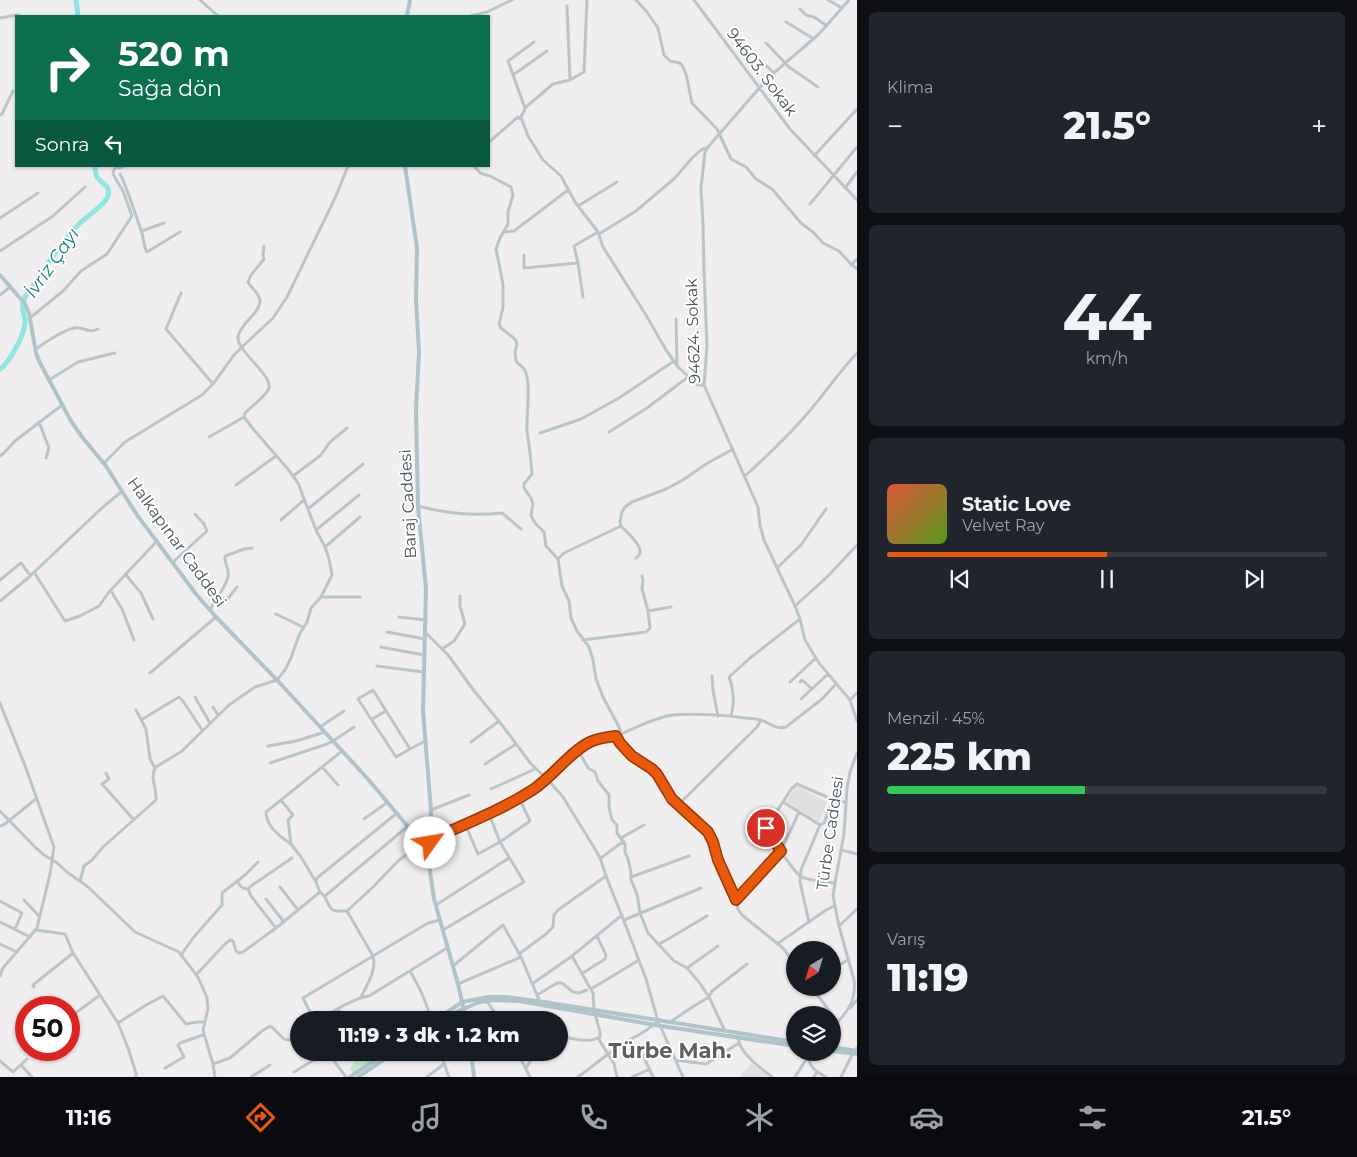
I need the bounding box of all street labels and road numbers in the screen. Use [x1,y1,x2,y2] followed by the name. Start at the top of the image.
[723,24,802,120] street label: 94603. Sokak
[682,277,704,384] street label: 94624. Sokak
[396,449,420,559] street label: Baraj Caddesi
[124,473,230,611] street label: Halkapınar Caddesi
[813,775,847,891] street label: Türbe Caddesi

